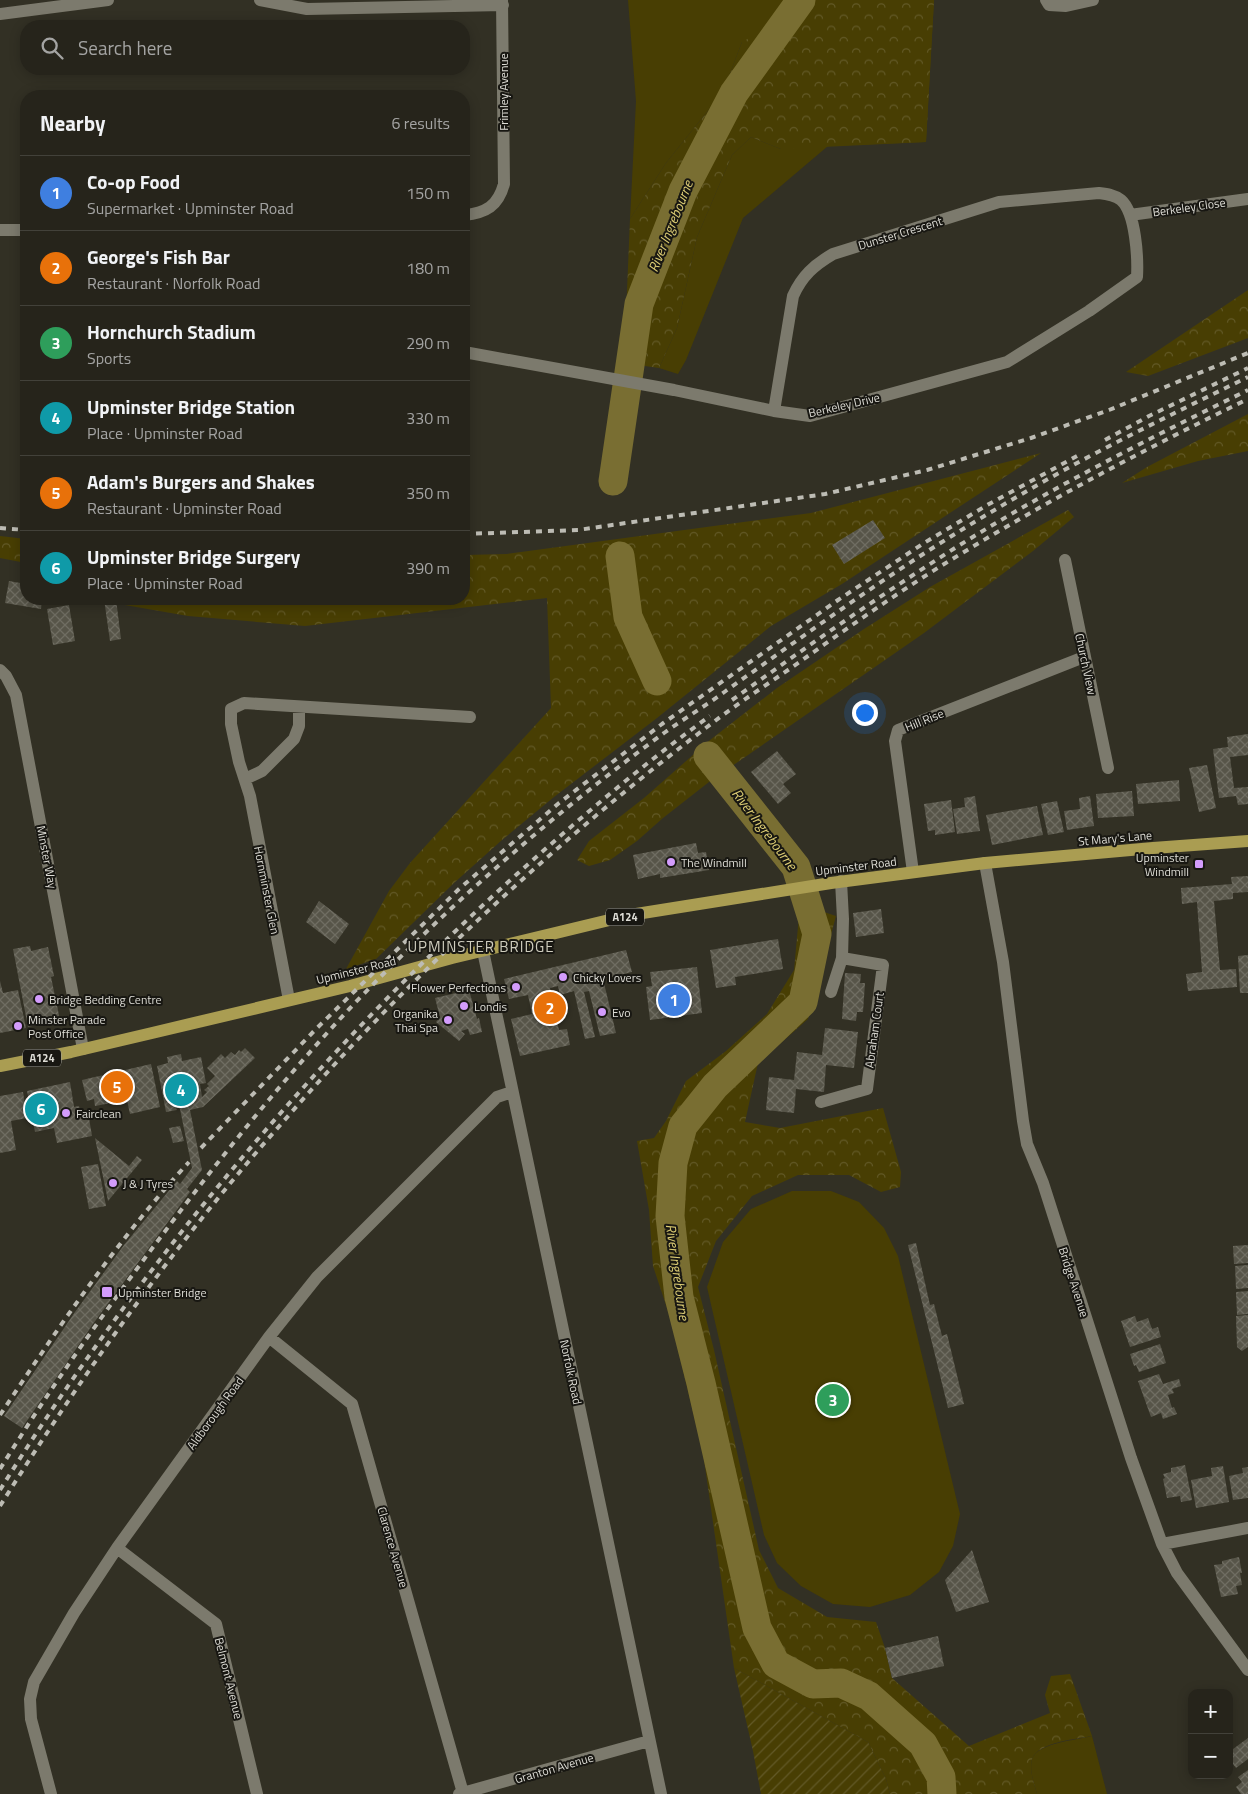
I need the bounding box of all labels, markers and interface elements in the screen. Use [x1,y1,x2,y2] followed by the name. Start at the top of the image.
[20,20,470,75] search box
[78,33,172,62] text: Search here
[38,34,66,62] icon: search
[494,53,513,131] street label: Frimley Avenue
[40,107,105,139] text: Nearby
[391,111,450,135] text: 6 results
[87,167,180,196] text: Co-op Food
[642,176,699,275] water label: River Ingrebourne
[52,181,60,205] text: 1
[406,181,450,205] text: 150 m
[1151,192,1227,222] street label: Berkeley Close
[87,196,294,220] text: Supermarket · Upminster Road
[856,211,945,255] street label: Dunster Crescent
[87,242,230,271] text: George's Fish Bar
[52,256,60,280] text: 2
[406,256,450,280] text: 180 m
[87,271,260,295] text: Restaurant · Norfolk Road
[87,317,256,346] text: Hornchurch Stadium
[52,331,60,355] text: 3
[406,331,450,355] text: 290 m
[87,346,131,370] text: Sports
[806,388,882,422] street label: Berkeley Drive
[87,392,295,421] text: Upminster Bridge Station
[52,406,60,430] text: 4
[406,406,450,430] text: 330 m
[87,421,243,445] text: Place · Upminster Road
[87,467,315,496] text: Adam's Burgers and Shakes
[52,481,60,505] text: 5
[406,481,450,505] text: 350 m
[87,496,282,520] text: Restaurant · Upminster Road
[87,542,300,571] text: Upminster Bridge Surgery
[52,556,60,580] text: 6
[406,556,450,580] text: 390 m
[87,571,243,595] text: Place · Upminster Road
[1070,631,1102,697] street label: Church View
[852,700,878,726] your location
[902,704,946,736] street label: Hill Rise
[727,784,804,875] water label: River Ingrebourne
[32,824,62,890] street label: Minster Way
[1077,825,1153,851] street label: St Mary's Lane
[249,844,285,936] street label: Hornminster Glen
[1136,848,1189,881] place label: Upminster Windmill
[814,852,898,880] street label: Upminster Road
[681,853,747,872] place label: The Windmill
[665,856,677,868] marker: The Windmill
[1193,858,1205,870] marker: Upminster Windmill
[606,909,644,926] road number: A124
[407,935,555,958] district label: UPMINSTER BRIDGE
[314,951,398,989] street label: Upminster Road
[573,968,642,987] place label: Chicky Lovers
[557,971,569,983] marker: Chicky Lovers
[411,978,506,997] place label: Flower Perfections
[510,981,522,993] marker: Flower Perfections
[658,981,690,1019] pin: 1
[534,989,566,1027] pin: 2
[49,990,162,1009] place label: Bridge Bedding Centre
[859,990,889,1069] street label: Abraham Court
[33,993,45,1005] marker: Bridge Bedding Centre
[474,997,507,1016] place label: Londis
[458,1000,470,1012] marker: Londis
[612,1003,631,1022] place label: Evo
[393,1004,438,1037] place label: Organika Thai Spa
[596,1006,608,1018] marker: Evo
[28,1010,105,1043] place label: Minster Parade Post Office
[442,1014,454,1026] marker: Organika Thai Spa
[12,1020,24,1032] marker: Minster Parade Post Office
[23,1050,61,1066] road number: A124
[101,1068,133,1106] pin: 5
[165,1071,197,1109] pin: 4
[25,1090,57,1128] pin: 6
[76,1104,121,1123] place label: Fairclean
[60,1107,72,1119] marker: Fairclean
[123,1174,173,1193] place label: J & J Tyres
[107,1177,119,1189] marker: J & J Tyres
[661,1222,695,1323] water label: River Ingrebourne
[1054,1244,1094,1320] street label: Bridge Avenue
[118,1283,207,1302] place label: Upminster Bridge
[100,1285,114,1299] marker: Upminster Bridge
[555,1338,587,1406] street label: Norfolk Road
[182,1372,248,1454] street label: Aldborough Road
[817,1381,849,1419] pin: 3
[372,1504,414,1590] street label: Clarence Avenue
[210,1635,248,1721] street label: Belmont Avenue
[1188,1689,1233,1779] map controls
[1188,1689,1233,1734] button: +
[1188,1734,1233,1779] button: −
[512,1748,596,1788] street label: Granton Avenue

